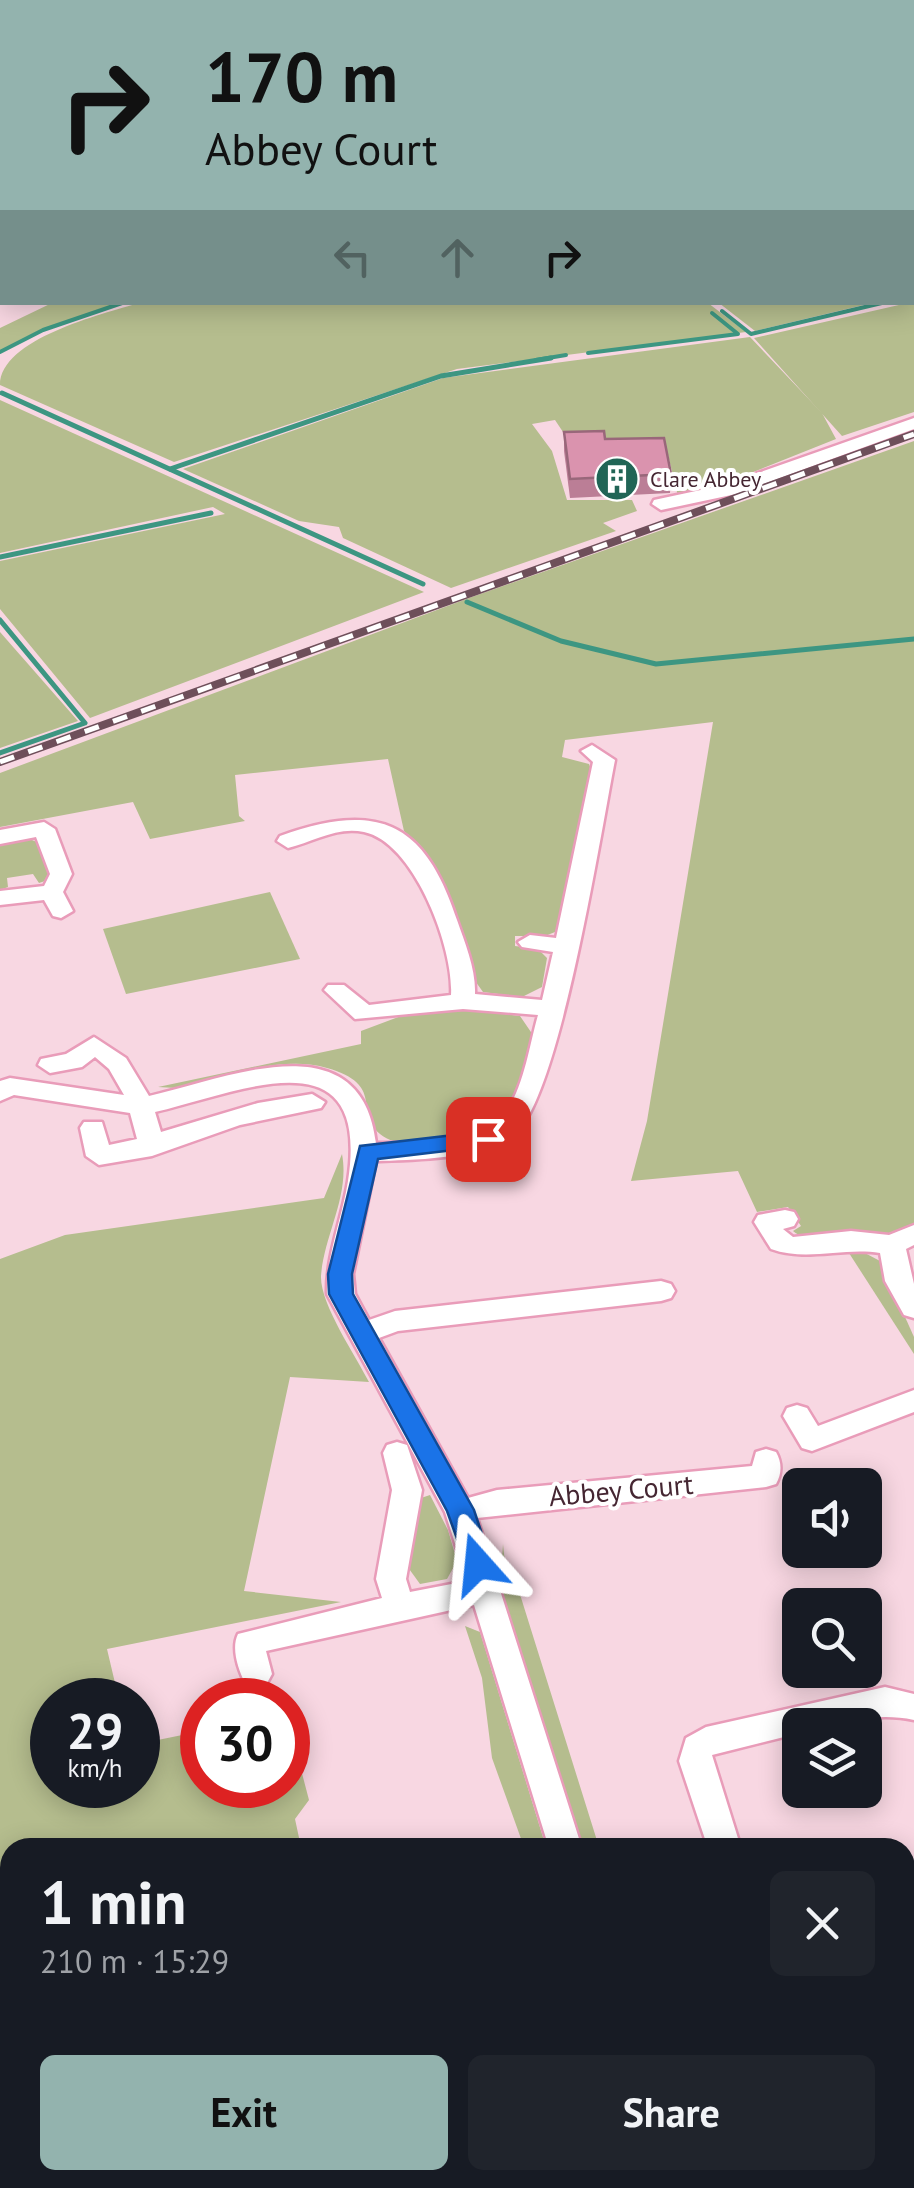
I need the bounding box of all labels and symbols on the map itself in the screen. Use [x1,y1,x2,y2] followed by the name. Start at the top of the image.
[594,456,640,502] building icon: Clare Abbey
[650,465,762,493] place label: Clare Abbey
[446,1097,531,1182] pin
[547,1465,695,1514] street label: Abbey Court
[426,1512,530,1616] position arrow
[180,1678,310,1808] speed limit sign: 30

